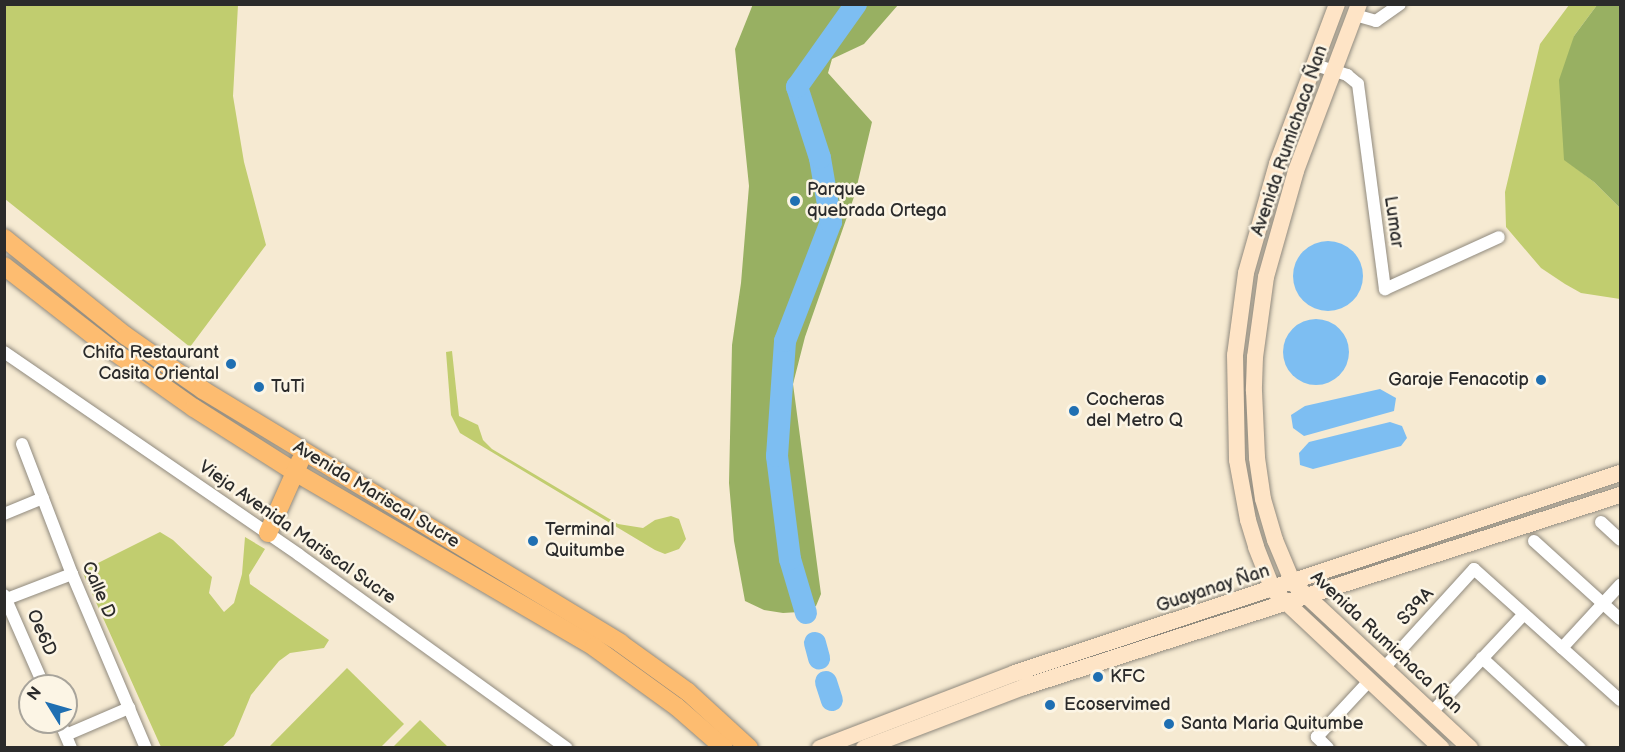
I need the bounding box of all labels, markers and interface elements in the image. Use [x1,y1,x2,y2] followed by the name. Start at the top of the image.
[1247,43,1333,239] street label: Avenida Rumichaca Ñan
[807,180,947,222] place label: Parque quebrada Ortega
[788,194,802,208] marker: Parque quebrada Ortega
[1379,195,1407,249] street label: Lumar
[83,343,219,386] place label: Chifa Restaurant Casita Oriental
[224,357,238,371] marker: Chifa Restaurant Casita Oriental
[1388,369,1529,391] place label: Garaje Fenacotip
[1534,373,1548,387] marker: Garaje Fenacotip
[271,376,305,398] place label: TuTi
[252,380,266,394] marker: TuTi
[1086,390,1183,432] place label: Cocheras del Metro Q
[1067,404,1081,418] marker: Cocheras del Metro Q
[289,437,463,553] street label: Avenida Mariscal Sucre
[194,456,400,610] street label: Vieja Avenida Mariscal Sucre
[545,520,625,562] place label: Terminal Quitumbe
[526,534,540,548] marker: Terminal Quitumbe
[76,558,120,622] street label: Calle D
[1153,560,1273,618] street label: Guayanay Ñan
[1306,567,1466,719] street label: Avenida Rumichaca Ñan
[1393,584,1439,630] street label: S39A
[21,607,61,659] street label: Oe6D
[1110,666,1145,688] place label: KFC
[1091,670,1105,684] marker: KFC
[18,674,78,734] north arrow
[24,684,46,705] text: N
[1064,694,1170,716] place label: Ecoservimed
[1041,696,1059,714] marker: Ecoservimed
[1181,713,1363,735] place label: Santa Maria Quitumbe
[1162,717,1176,731] marker: Santa Maria Quitumbe

